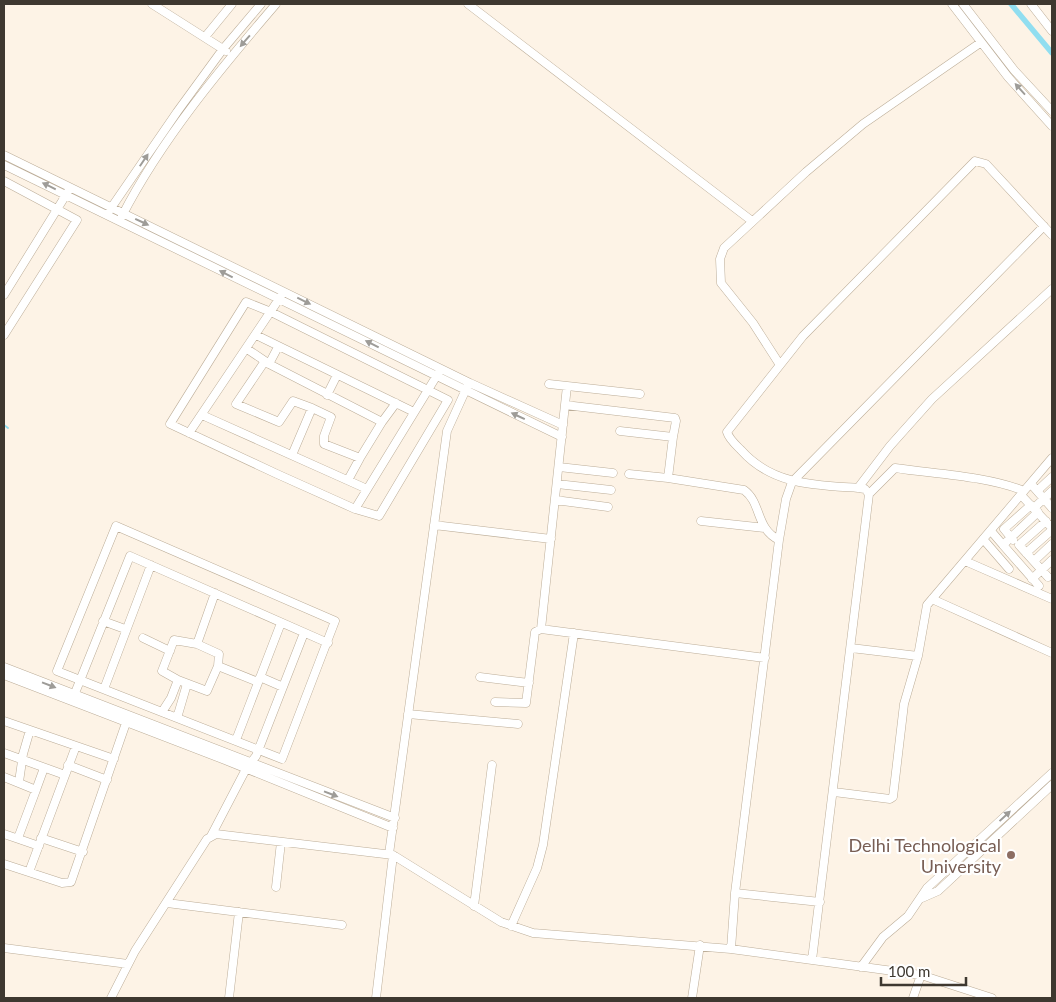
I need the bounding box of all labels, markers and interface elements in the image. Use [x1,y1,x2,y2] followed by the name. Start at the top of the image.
[239,34,250,47] one-way arrow
[1014,83,1025,96] one-way arrow
[139,153,149,167] one-way arrow
[42,182,56,190] one-way arrow
[135,218,149,226] one-way arrow
[219,270,233,278] one-way arrow
[296,297,311,305] one-way arrow
[365,340,380,348] one-way arrow
[511,412,525,420] one-way arrow
[42,681,57,689] one-way arrow
[324,791,339,798] one-way arrow
[998,810,1010,822] one-way arrow
[849,834,1002,877] place label: Delhi Technological University
[1005,849,1017,861] marker: Delhi Technological University
[881,954,966,986] scale bar
[888,962,930,980] text: 100 m

